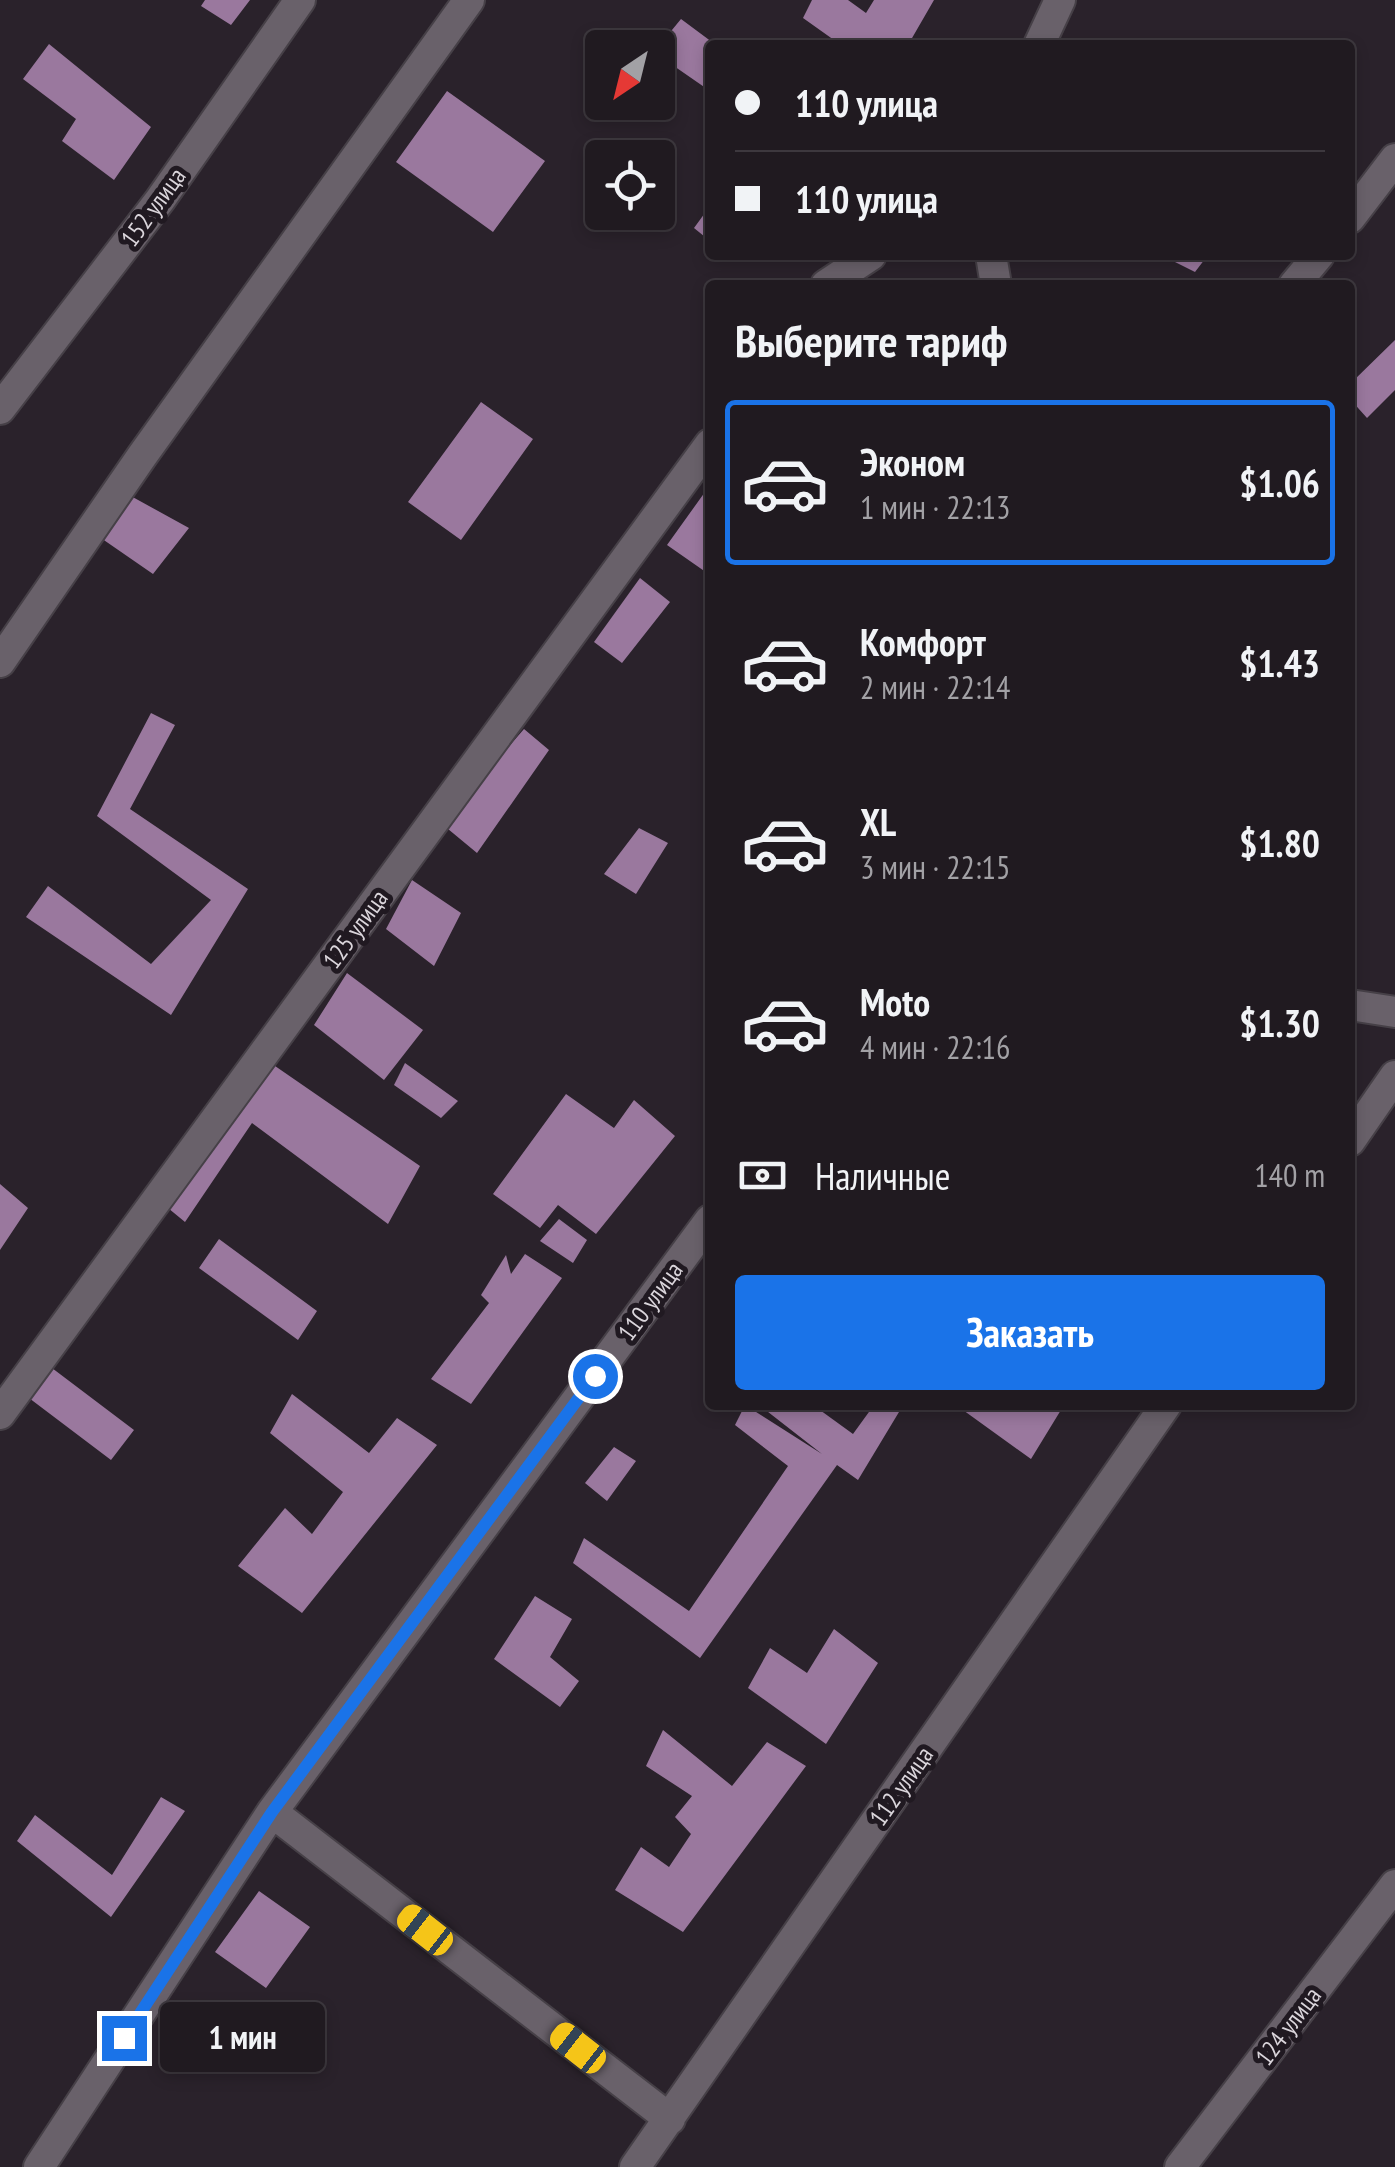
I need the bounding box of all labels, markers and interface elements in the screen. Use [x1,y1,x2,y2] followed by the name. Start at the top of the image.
[585,30,675,120] north arrow
[585,30,675,230] map controls
[795,78,938,127] text: 110 улица
[585,140,675,230] button: locate
[114,161,192,253] street label: 152 улица
[795,174,938,223] text: 110 улица
[735,311,1007,369] text: Выберите тариф
[860,437,965,486] text: Эконом
[740,438,830,528] icon: car
[1239,458,1320,507] text: $1.06
[860,486,1010,528] text: 1 мин · 22:13
[860,617,986,666] text: Комфорт
[740,618,830,708] icon: car
[1239,638,1320,687] text: $1.43
[860,666,1010,708] text: 2 мин · 22:14
[860,797,896,846] text: XL
[740,798,830,888] icon: car
[1239,818,1320,867] text: $1.80
[860,846,1010,888] text: 3 мин · 22:15
[316,883,394,975] street label: 125 улица
[860,977,930,1026] text: Moto
[740,978,830,1068] icon: car
[1239,998,1320,1047] text: $1.30
[860,1026,1010,1068] text: 4 мин · 22:16
[735,1148,790,1203] icon: cash
[815,1151,950,1200] text: Наличные
[1254,1154,1325,1196] text: 140 m
[611,1255,689,1347] street label: 110 улица
[735,1275,1325,1390] button: Заказать
[573,1354,618,1399] route start
[862,1740,940,1832] street label: 112 улица
[392,1900,458,1960] car
[1248,1980,1328,2072] street label: 124 улица
[159,2003,324,2073] callout: 1 мин
[102,2016,147,2061] route end
[208,2016,277,2058] text: 1 мин
[545,2018,611,2078] car

